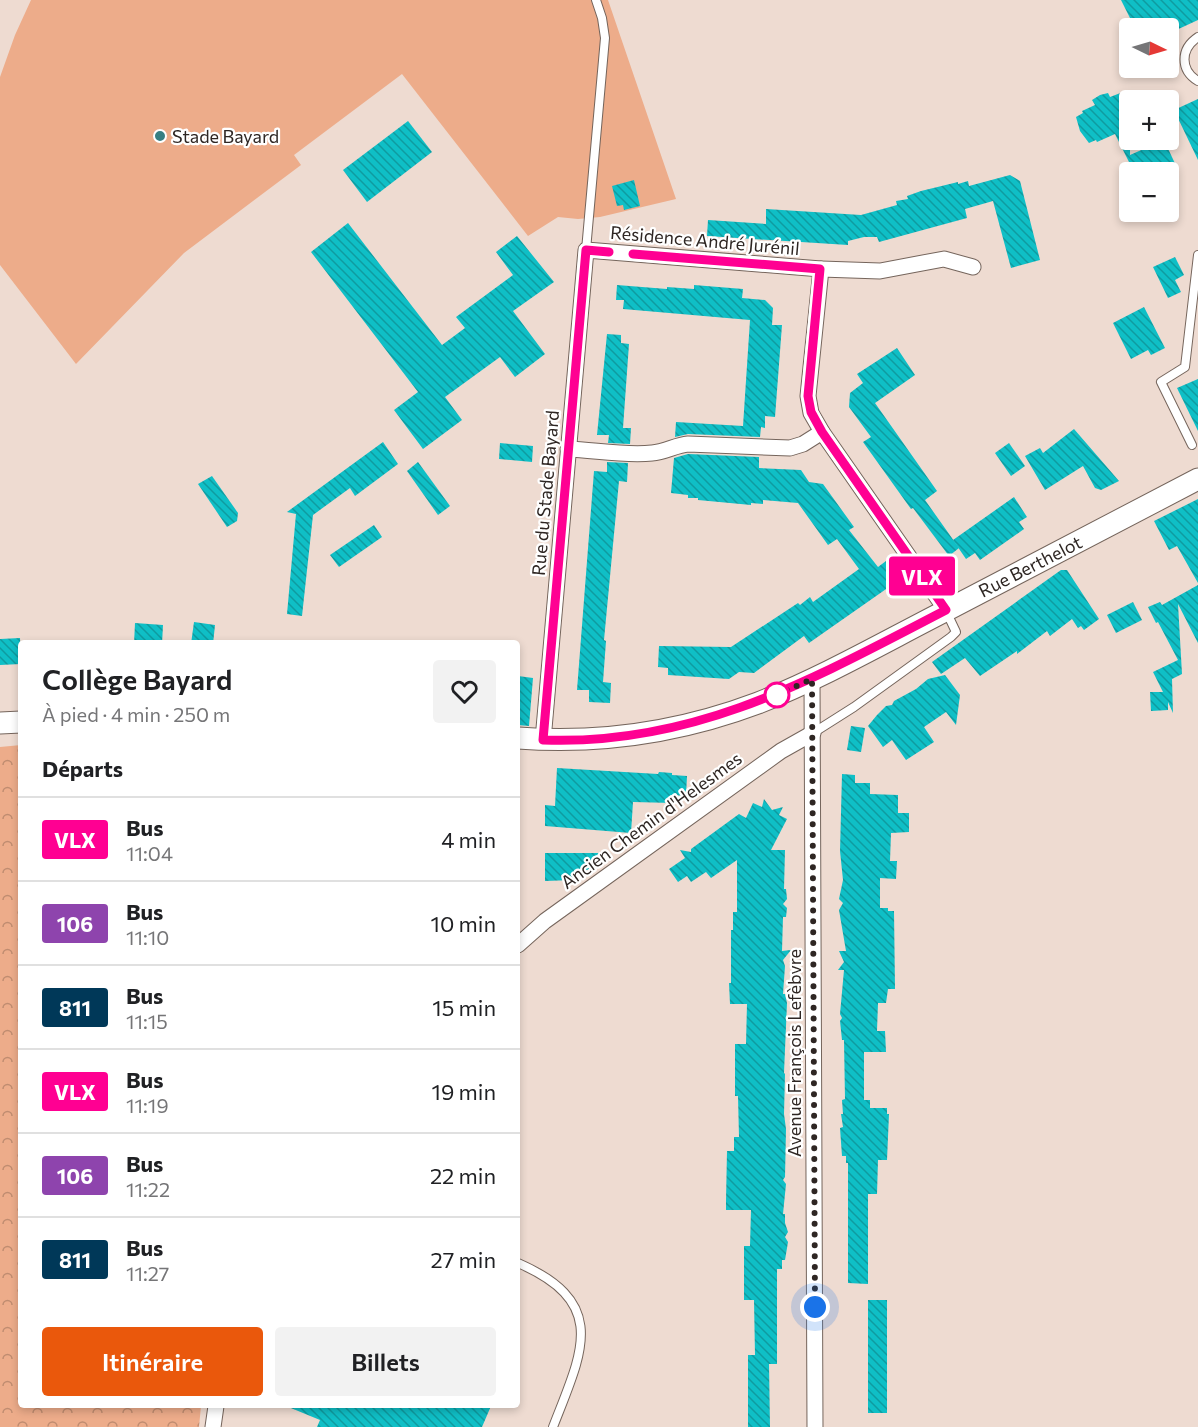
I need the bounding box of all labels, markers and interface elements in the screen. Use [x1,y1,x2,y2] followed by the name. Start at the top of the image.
[1119,18,1179,78] north arrow
[1119,18,1179,222] map controls
[1119,90,1179,150] button: +
[172,125,279,147] place label: Stade Bayard
[153,129,167,143] marker: Stade Bayard
[1119,162,1179,222] button: −
[609,221,801,259] street label: Résidence André Jurénil
[527,409,563,577] street label: Rue du Stade Bayard
[975,531,1085,601] street label: Rue Berthelot
[888,556,956,596] line badge: VLX
[901,564,943,589] text: VLX
[433,660,496,723] button: heart
[42,662,232,696] text: Collège Bayard
[764,682,790,708] unlabelled marker
[42,702,230,726] text: À pied · 4 min · 250 m
[556,747,746,893] street label: Ancien Chemin d'Helesmes
[42,755,123,782] text: Départs
[126,814,163,841] text: Bus
[441,826,496,853] text: 4 min
[54,827,96,852] text: VLX
[126,841,173,865] text: 11:04
[126,898,163,925] text: Bus
[431,910,496,937] text: 10 min
[57,911,93,936] text: 106
[126,925,169,949] text: 11:10
[783,949,805,1157] street label: Avenue François Lefèbvre
[126,982,163,1009] text: Bus
[432,994,496,1021] text: 15 min
[59,995,91,1020] text: 811
[126,1009,168,1033] text: 11:15
[126,1066,163,1093] text: Bus
[432,1078,496,1105] text: 19 min
[54,1079,96,1104] text: VLX
[126,1093,169,1117] text: 11:19
[126,1150,163,1177] text: Bus
[430,1162,496,1189] text: 22 min
[57,1163,93,1188] text: 106
[126,1177,170,1201] text: 11:22
[126,1234,163,1261] text: Bus
[431,1246,496,1273] text: 27 min
[59,1247,91,1272] text: 811
[126,1261,169,1285] text: 11:27
[800,1292,830,1322] your location
[42,1327,263,1396] button: Itinéraire
[275,1327,496,1396] button: Billets

